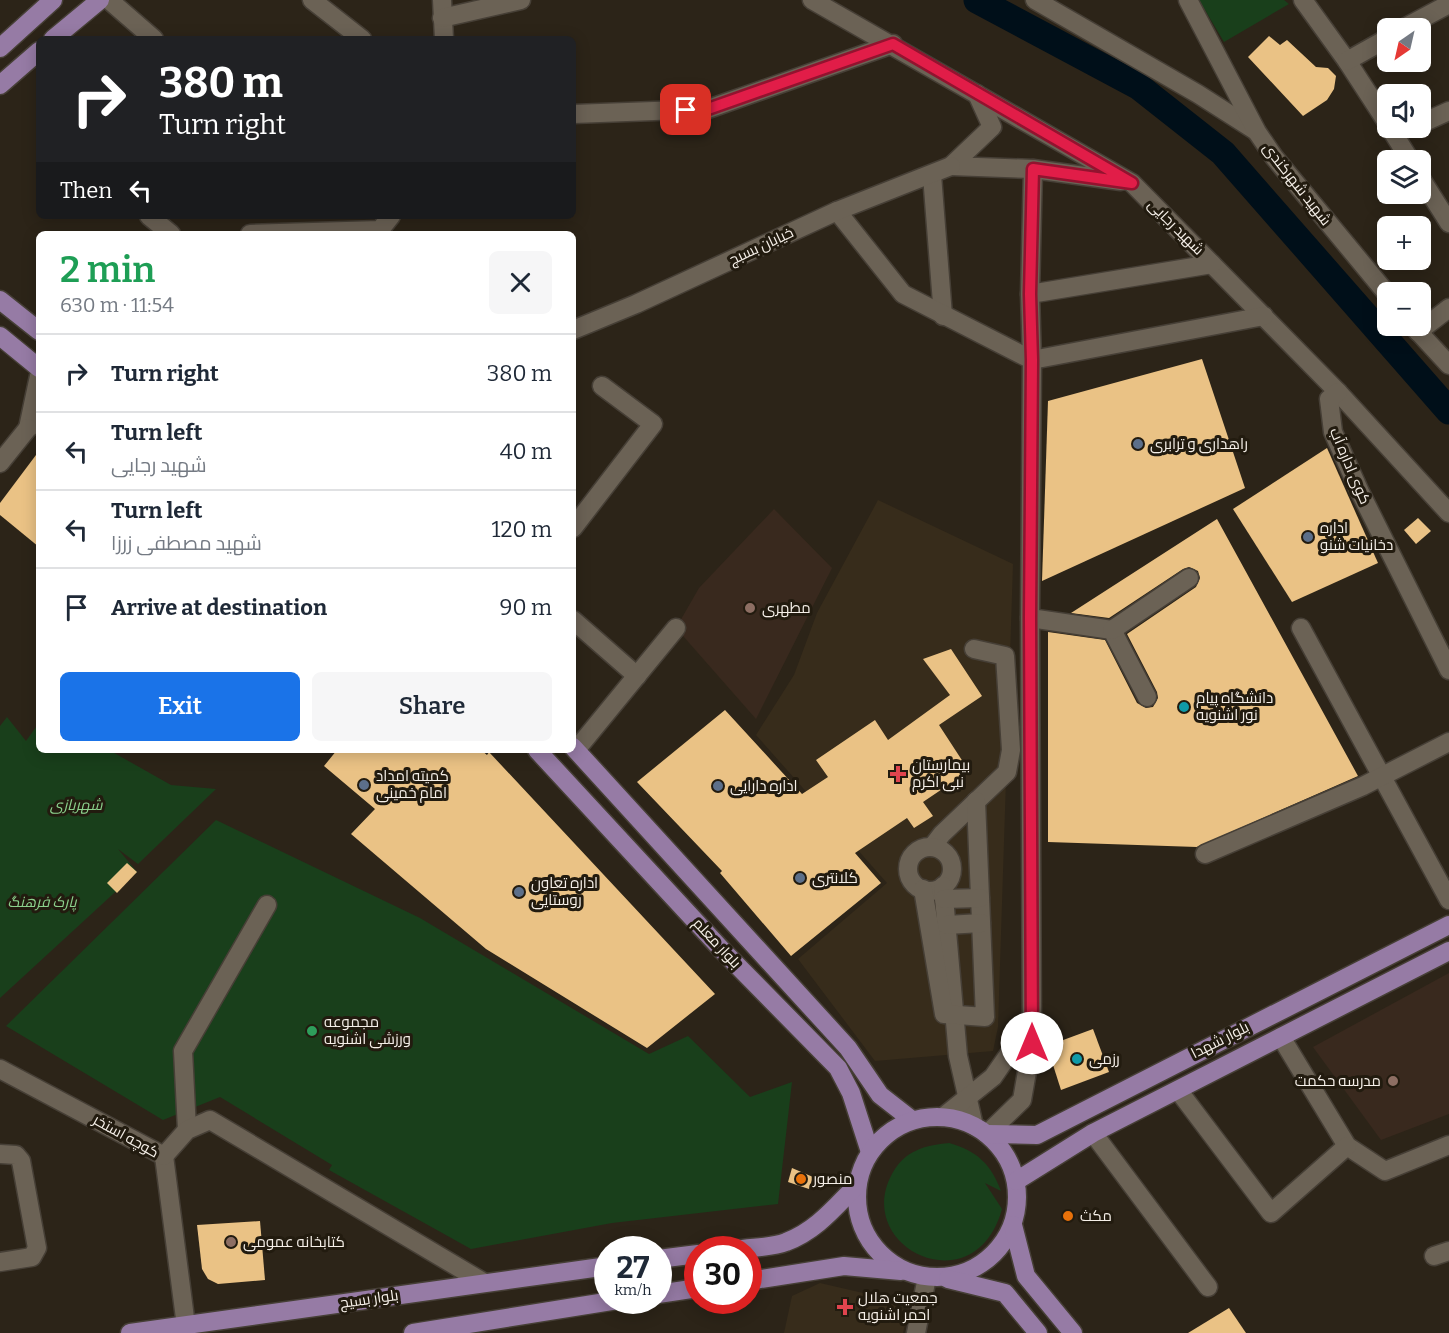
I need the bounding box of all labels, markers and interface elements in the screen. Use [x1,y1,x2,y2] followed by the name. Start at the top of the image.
[1377,18,1431,72] north arrow
[1377,18,1431,336] map controls
[159,58,283,108] text: 380 m
[60,60,138,138] icon: right
[660,84,711,135] pin
[1377,84,1431,138] button: sound
[669,93,702,126] icon: arrive
[159,109,286,141] text: Turn right
[1258,139,1335,229] street label: شهید شهرکندی
[1377,150,1431,204] button: layers
[124,174,157,207] icon: left
[60,177,112,204] text: Then
[1144,195,1208,259] street label: شهید رجایی
[1377,216,1431,270] button: +
[726,223,797,271] street label: خیابان بسبچ
[60,248,155,292] text: 2 min
[489,251,552,314] button: close
[1377,282,1431,336] button: −
[60,293,174,317] text: 630 m · 11:54
[60,357,93,390] icon: right
[111,360,219,387] text: Turn right
[487,360,552,387] text: 380 m
[111,419,203,446] text: Turn left
[1325,425,1374,507] street label: کوی اداره آب
[60,435,93,468] icon: left
[1150,435,1248,454] place label: راهداری و ترابری
[1131,437,1145,451] marker: راهداری و ترابری
[500,438,552,465] text: 40 m
[111,453,207,477] text: شهید رجایی
[111,497,203,524] text: Turn left
[60,513,93,546] icon: left
[492,516,552,543] text: 120 m
[1320,519,1393,554] place label: اداره دخانیات شنو
[1301,530,1315,544] marker: اداره دخانیات شنو
[111,531,262,555] text: شهید مصطفی زرزا
[60,591,93,624] icon: arrive
[111,594,327,621] text: Arrive at destination
[500,594,552,621] text: 90 m
[762,599,811,618] place label: مطهری
[743,601,757,615] marker: مطهری
[60,672,300,741] button: Exit
[312,672,552,741] button: Share
[1196,689,1273,724] place label: دانشگاه پیام نور اشنویه
[1177,700,1191,714] marker: دانشگاه پیام نور اشنویه
[912,756,970,792] place label: بیمارستان نبی اکرم
[889,765,907,783] marker: بیمارستان نبی اکرم
[376,767,449,803] place label: کمیته امداد امام خمینی
[730,777,798,796] place label: اداره دارایی
[357,778,371,792] marker: کمیته امداد امام خمینی
[711,779,725,793] marker: اداره دارایی
[50,796,103,814] park label: شهربازی
[812,869,858,888] place label: کلانتری
[793,871,807,885] marker: کلانتری
[531,874,598,910] place label: اداره تعاون روستایی
[512,885,526,899] marker: اداره تعاون روستایی
[7,893,78,912] park label: پارک فرهنگ
[689,914,745,972] street label: بلوار معلم
[1000,1011,1064,1075] position arrow
[324,1013,411,1049] place label: مجموعه ورزشی اشنویه
[1188,1018,1252,1063] street label: بلوار شهدا
[305,1024,319,1038] marker: مجموعه ورزشی اشنویه
[1089,1050,1120,1069] place label: رزمی
[1070,1052,1084,1066] marker: رزمی
[1295,1072,1381,1090] place label: مدرسه حکمت
[1386,1074,1400,1088] marker: مدرسه حکمت
[89,1110,162,1162] street label: کوچه استخر
[812,1170,852,1188] place label: منصور
[794,1172,808,1186] marker: منصور
[1080,1207,1112,1225] place label: مکث
[1061,1209,1075,1223] marker: مکث
[243,1233,345,1252] place label: کتابخانه عمومی
[224,1235,238,1249] marker: کتابخانه عمومی
[684,1236,762,1314] speed limit sign: 30
[617,1250,649,1286] text: 27
[614,1281,652,1299] text: km/h
[339,1286,400,1314] street label: بلوار بسیج
[858,1289,938,1324] place label: جمعیت هلال احمر اشنویه
[836,1298,854,1316] marker: جمعیت هلال احمر اشنویه

